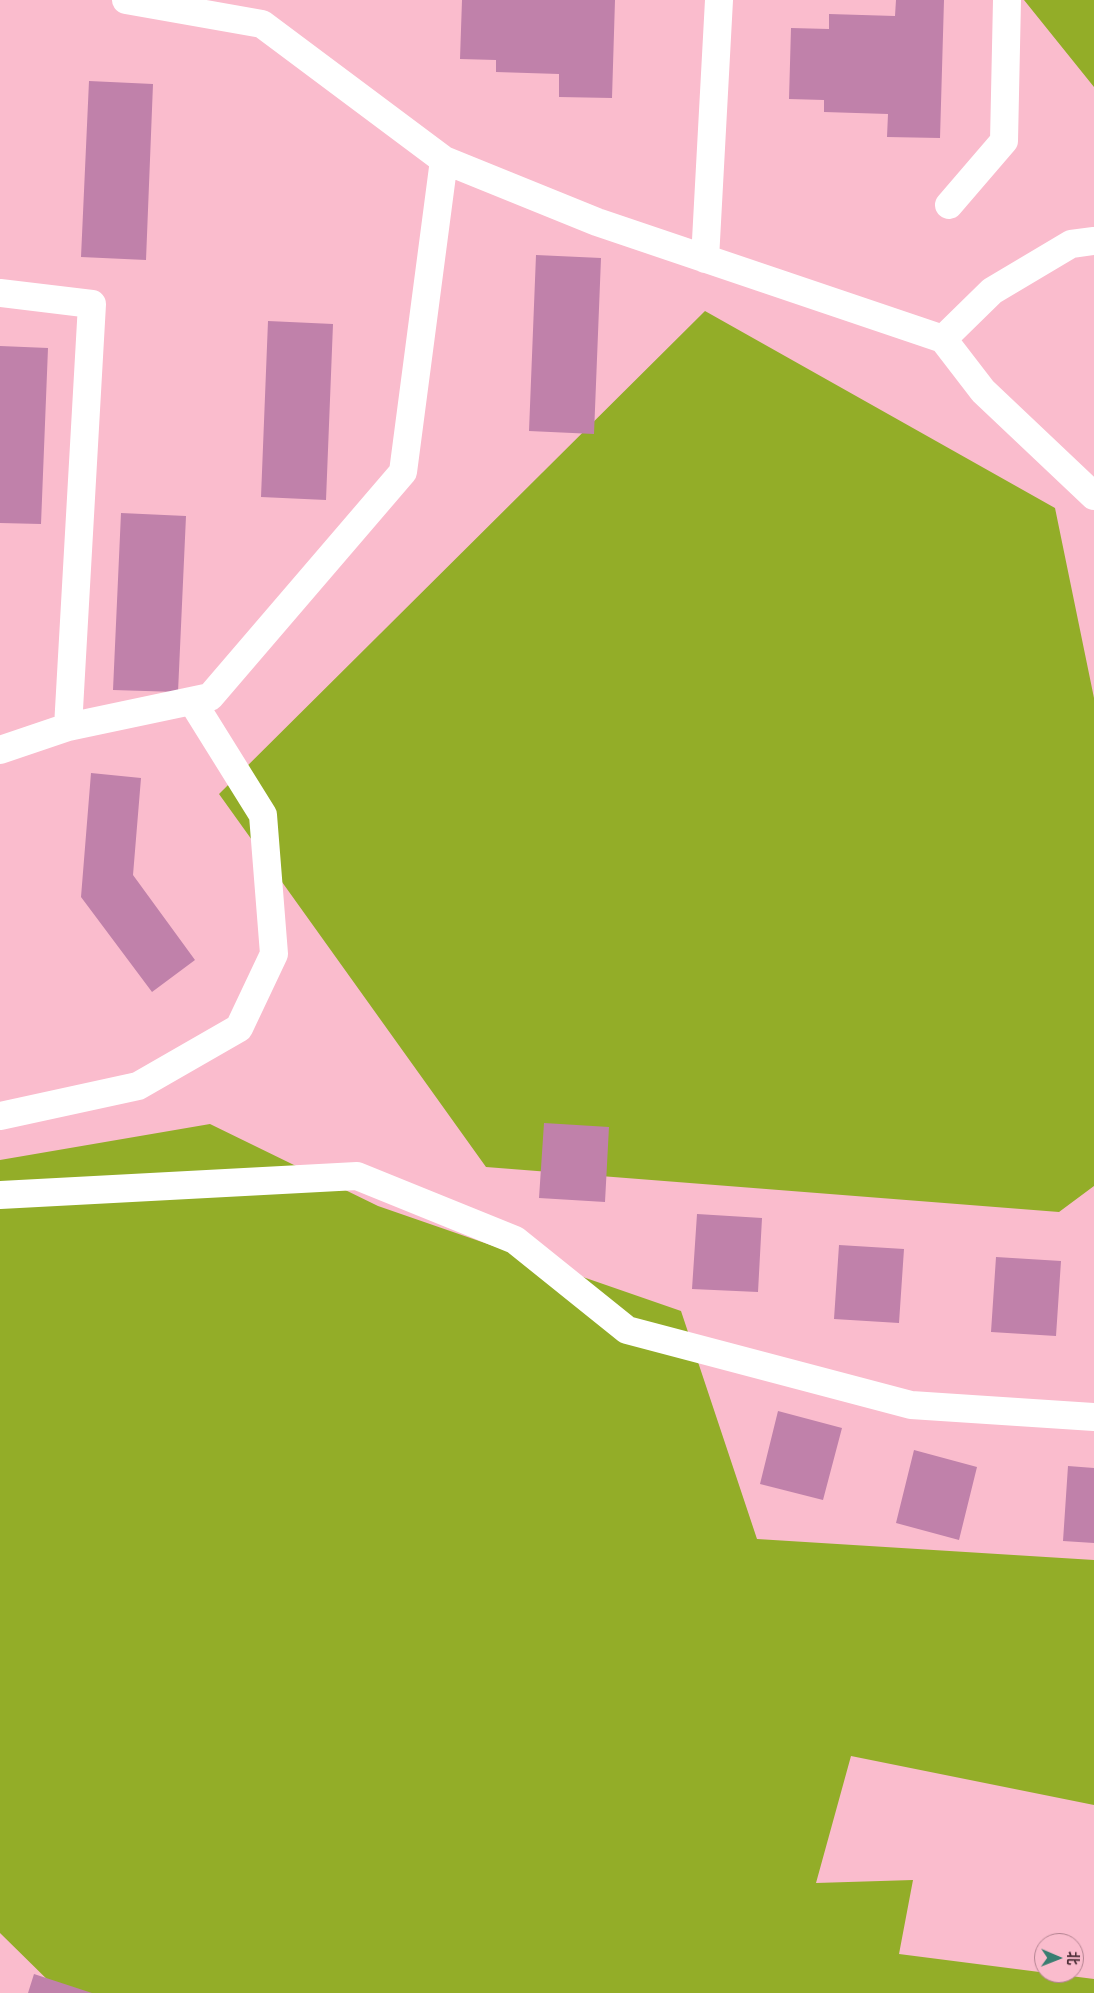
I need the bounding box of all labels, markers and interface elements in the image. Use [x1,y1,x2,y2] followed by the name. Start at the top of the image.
[1034,1933,1084,1983] north arrow
[1065,1951,1082,1965] text: 北

